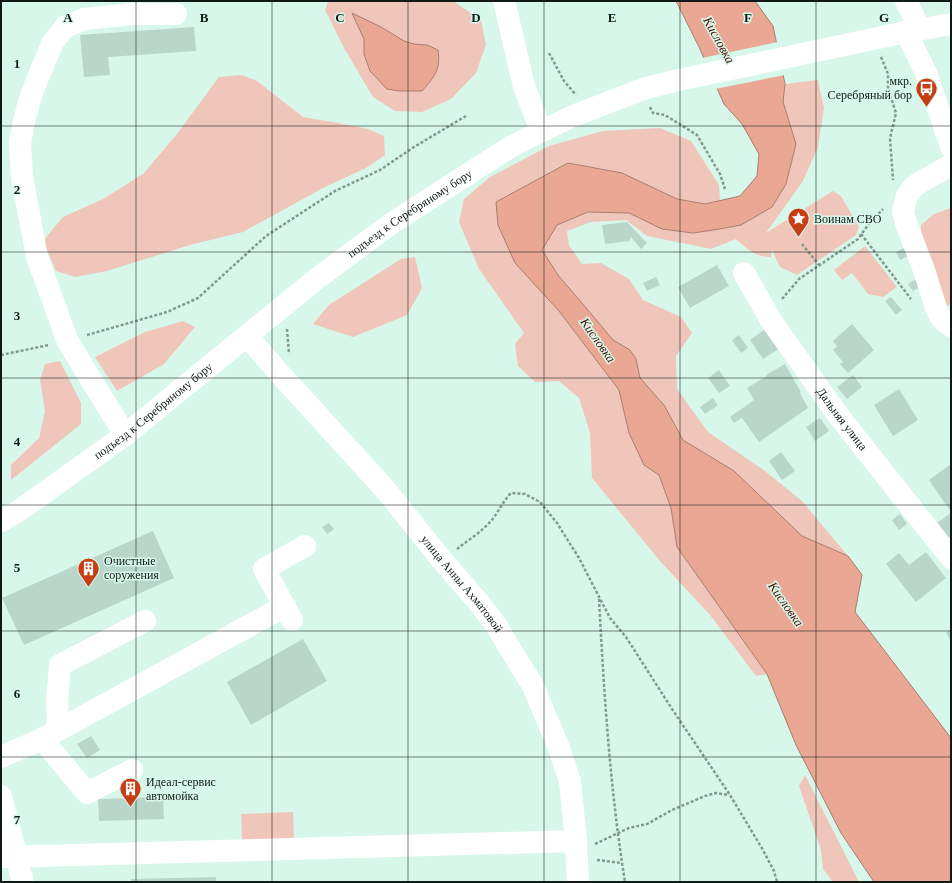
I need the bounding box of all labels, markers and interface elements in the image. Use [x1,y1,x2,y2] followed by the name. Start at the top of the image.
[63,10,73,25] text: A
[200,10,209,25] text: B
[335,10,345,25] text: C
[471,10,481,25] text: D
[608,10,616,25] text: E
[744,10,752,25] text: F
[879,10,889,25] text: G
[700,13,738,66] water label: Кисловка
[14,56,20,71] text: 1
[828,74,912,102] place label: мкр. Серебряный бор
[914,75,940,108] bus stop icon: мкр. Серебряный бор
[345,166,475,261] street label: подъезд к Серебряному бору
[14,182,20,197] text: 2
[786,206,812,239] place icon: Воинам СВО
[814,212,882,226] place label: Воинам СВО
[14,308,21,323] text: 3
[577,314,619,366] water label: Кисловка
[91,360,215,462] street label: подъезд к Серебряному бору
[814,385,871,454] street label: Дальняя улица
[14,434,21,449] text: 4
[418,532,506,635] street label: улица Анны Ахматовой
[104,554,159,582] place label: Очистные соружения
[75,555,101,588] building icon: Очистные соружения
[14,560,21,575] text: 5
[765,578,807,630] water label: Кисловка
[14,686,21,701] text: 6
[146,775,216,803] place label: Идеал-сервис автомойка
[118,776,144,809] building icon: Идеал-сервис автомойка
[14,812,21,827] text: 7

